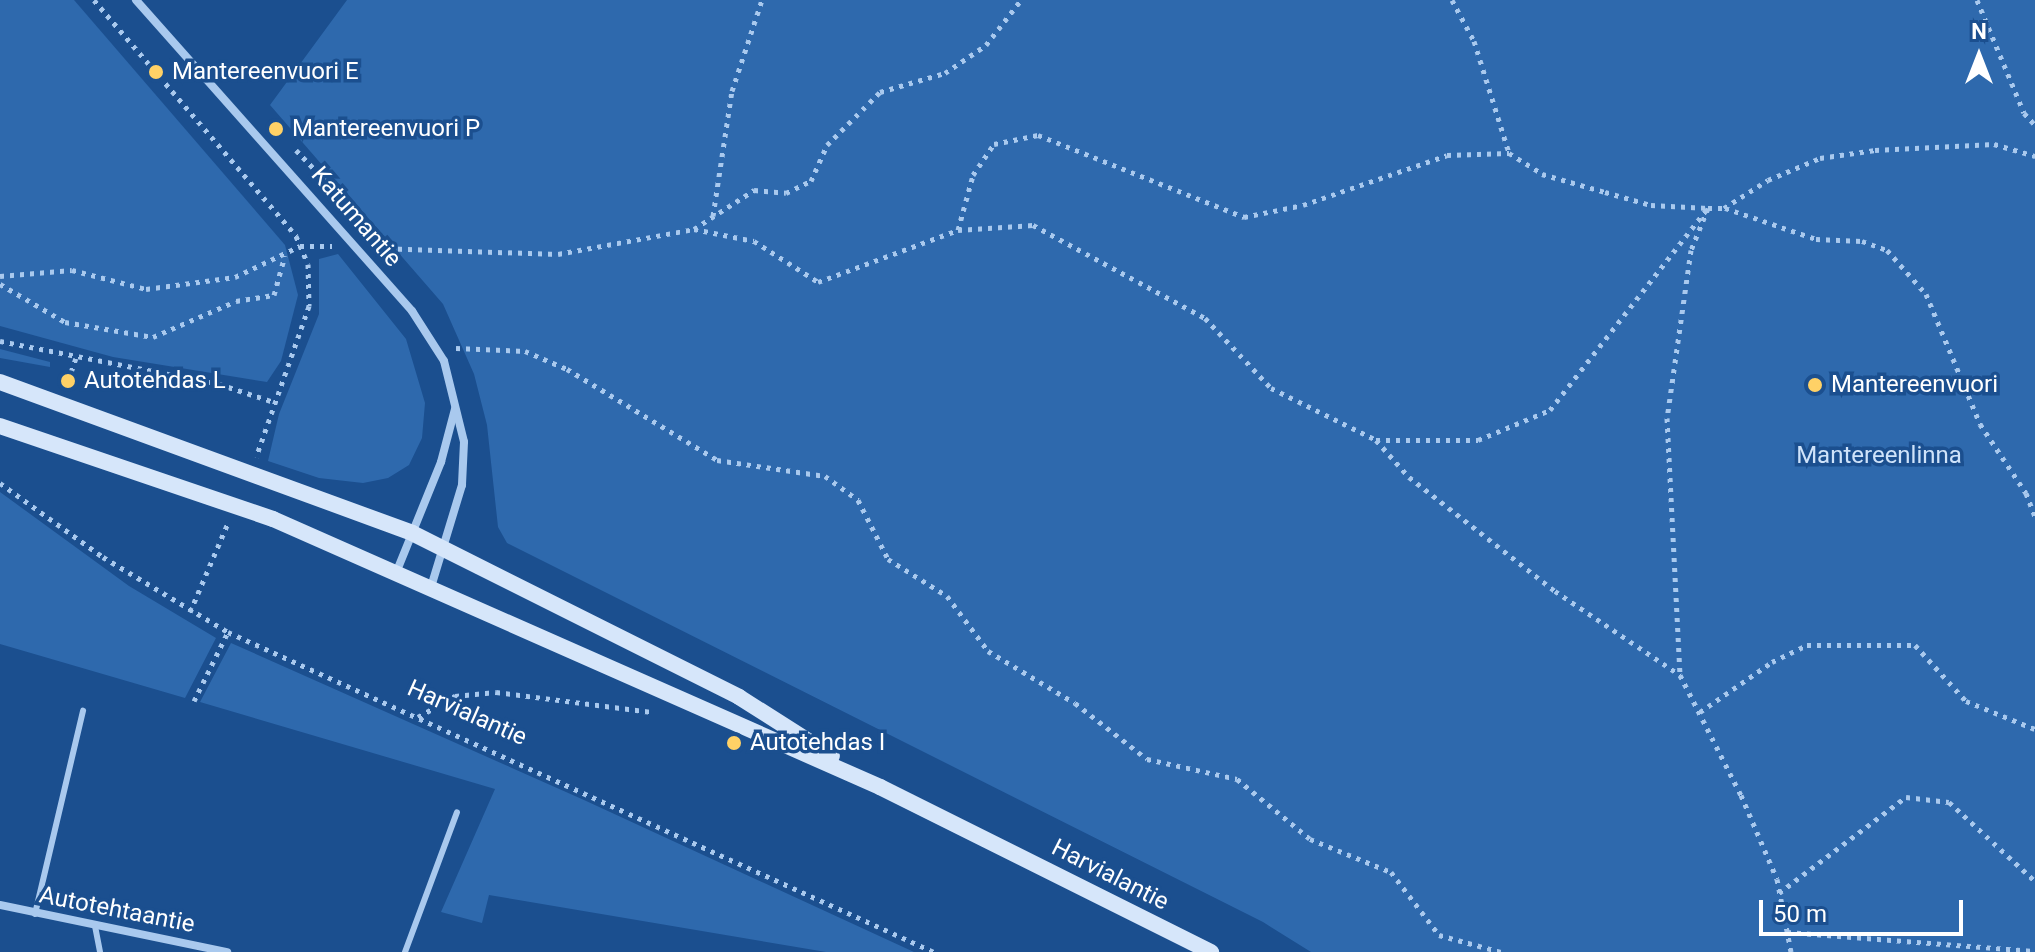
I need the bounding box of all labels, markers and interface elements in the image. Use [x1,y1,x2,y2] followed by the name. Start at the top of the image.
[1939,16,2019,96] north arrow
[1971,19,1987,44] text: N
[172,58,359,86] place label: Mantereenvuori E
[147,63,165,81] marker: Mantereenvuori E
[292,115,480,143] place label: Mantereenvuori P
[267,120,285,138] marker: Mantereenvuori P
[305,161,407,273] street label: Katumantie
[84,367,226,395] place label: Autotehdas L
[1831,371,1998,399] place label: Mantereenvuori
[59,372,77,390] marker: Autotehdas L
[1806,376,1824,394] marker: Mantereenvuori
[1796,442,1962,470] park label: Mantereenlinna
[403,674,531,752] street label: Harvialantie
[750,729,885,757] place label: Autotehdas I
[725,734,743,752] marker: Autotehdas I
[1047,833,1173,917] street label: Harvialantie
[37,881,197,939] street label: Autotehtaantie
[1763,884,1967,934] scale bar
[1773,900,1827,928] text: 50 m

